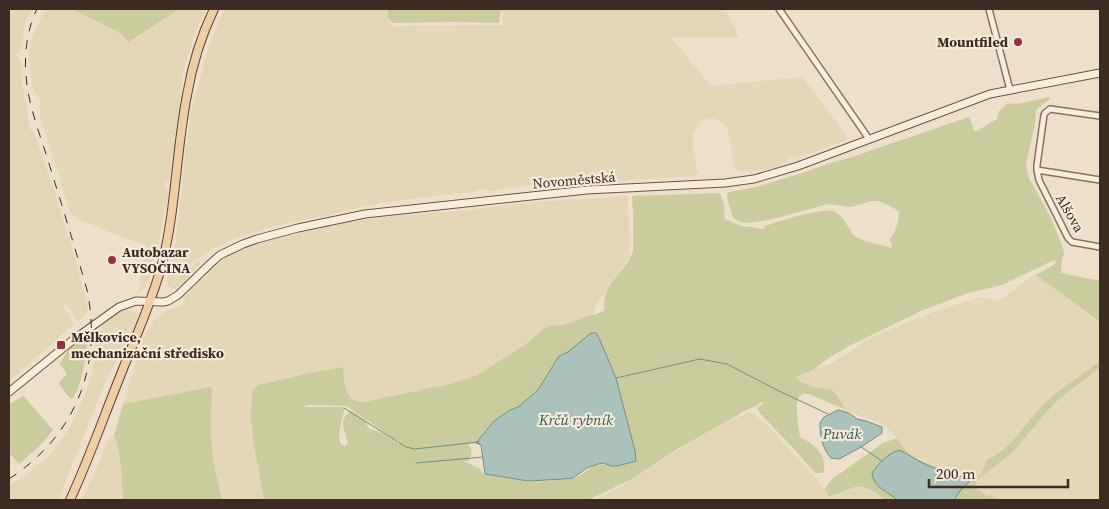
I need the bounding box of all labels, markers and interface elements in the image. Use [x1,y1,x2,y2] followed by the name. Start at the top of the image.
[937,32,1009,52] place label: Mountfiled
[1012,36,1024,48] marker: Mountfiled
[532,166,617,194] street label: Novoměstská
[1051,190,1089,237] street label: Alšova
[122,242,191,278] place label: Autobazar VYSOČINA
[106,254,118,266] marker: Autobazar VYSOČINA
[71,327,224,363] place label: Mělkovice, mechanizační středisko
[55,339,67,351] marker: Mělkovice, mechanizační středisko
[538,409,614,430] water label: Krčů rybník
[822,423,862,444] water label: Puvák
[929,456,1068,488] scale bar
[936,463,976,484] text: 200 m

